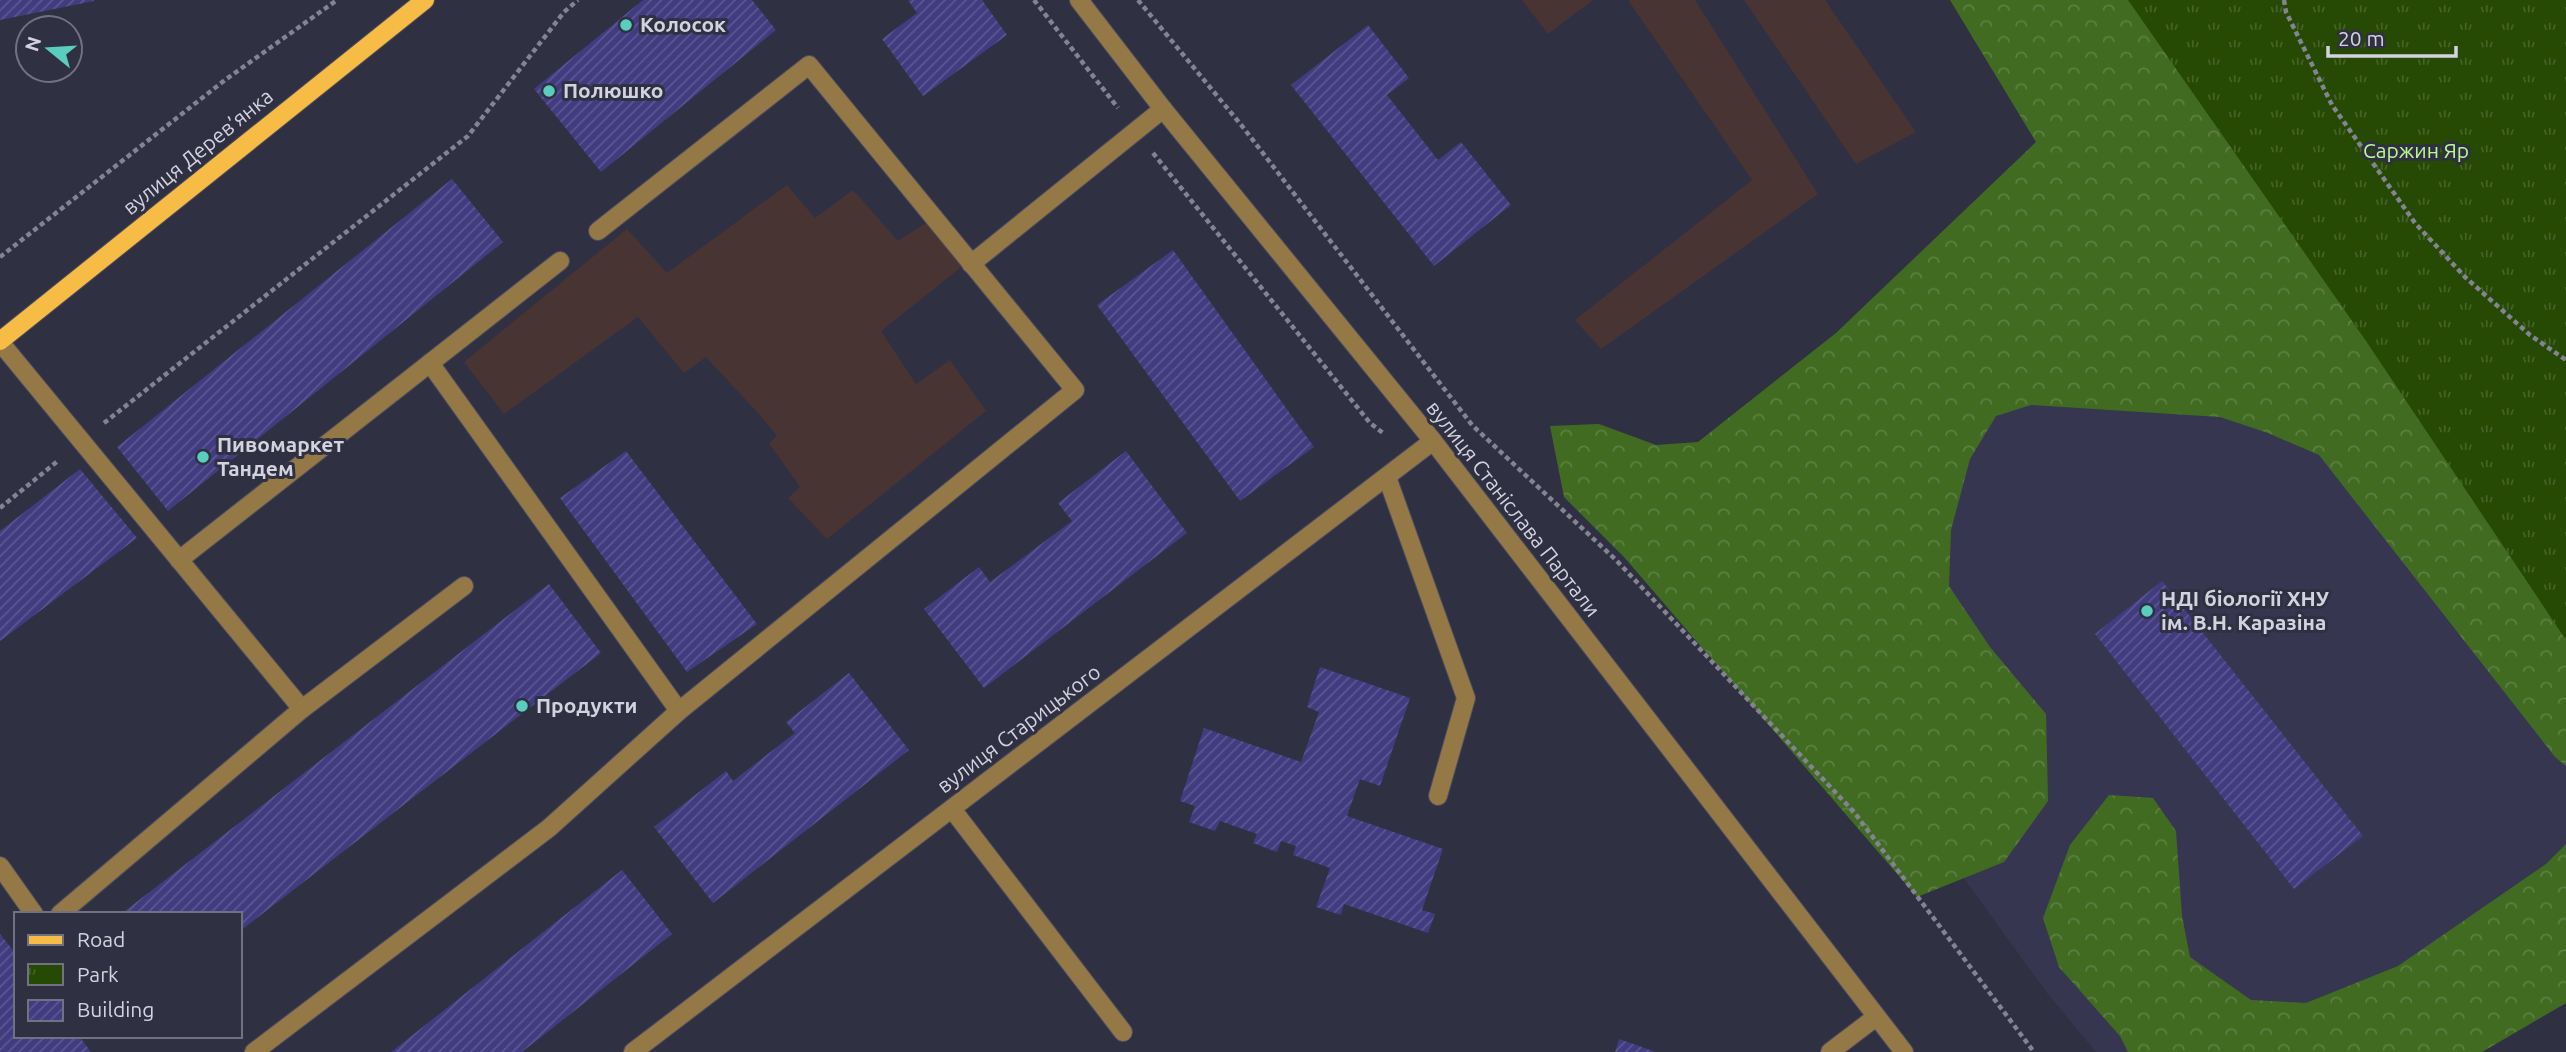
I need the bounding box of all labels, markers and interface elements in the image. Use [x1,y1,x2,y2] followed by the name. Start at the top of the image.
[640,12,726,36] place label: Колосок
[14,14,84,84] north arrow
[2328,14,2456,58] scale bar
[618,17,634,33] marker: Колосок
[2338,26,2385,50] text: 20 m
[20,34,45,54] text: N
[563,78,663,102] place label: Полюшко
[118,83,277,219] street label: вулиця Дерев’янка
[541,83,557,99] marker: Полюшко
[2363,138,2469,162] park label: Саржин Яр
[1422,396,1605,621] street label: вулиця Станіслава Партали
[217,432,344,480] place label: Пивомаркет Тандем
[195,449,211,465] marker: Пивомаркет Тандем
[2161,586,2330,634] place label: НДІ біології ХНУ ім. В.Н. Каразіна
[2139,603,2155,619] marker: НДІ біології ХНУ ім. В.Н. Каразіна
[932,659,1105,797] street label: вулиця Старицького
[536,693,637,717] place label: Продукти
[514,698,530,714] marker: Продукти
[14,912,242,1038] legend
[77,927,125,951] text: Road
[77,962,119,986] text: Park
[77,997,154,1021] text: Building

